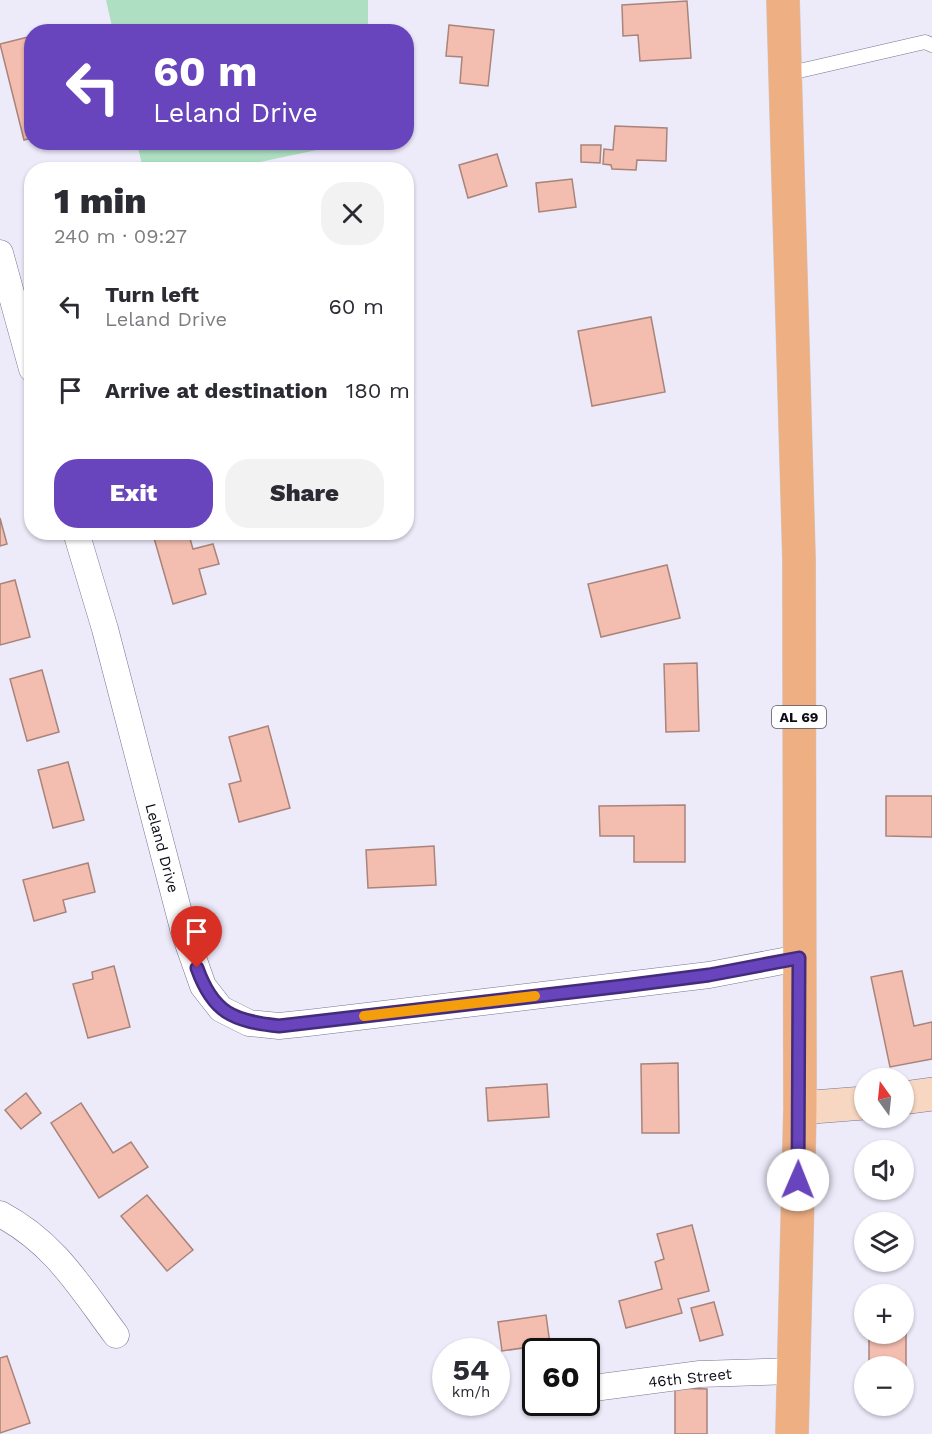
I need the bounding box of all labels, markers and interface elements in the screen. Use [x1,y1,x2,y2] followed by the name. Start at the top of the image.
[153,47,257,96] text: 60 m
[54,48,132,126] icon: left
[153,97,318,129] text: Leland Drive
[54,180,147,222] text: 1 min
[321,182,384,245] button: close
[54,224,187,248] text: 240 m · 09:27
[105,282,199,307] text: Turn left
[54,290,87,323] icon: left
[328,294,384,319] text: 60 m
[105,307,227,331] text: Leland Drive
[54,374,87,407] icon: arrive
[105,378,328,403] text: Arrive at destination
[346,378,410,403] text: 180 m
[54,459,213,528] button: Exit
[225,459,384,528] button: Share
[772,706,826,728] road number: AL 69
[141,801,183,895] street label: Leland Drive
[171,906,222,968] pin
[180,915,213,948] icon: arrive
[854,1068,914,1128] north arrow
[854,1068,914,1416] map controls
[854,1140,914,1200] button: sound
[766,1148,830,1212] position arrow
[854,1212,914,1272] button: layers
[854,1284,914,1344] button: +
[522,1338,600,1416] speed limit sign: 60
[453,1352,489,1387] text: 54
[854,1356,914,1416] button: −
[647,1365,733,1391] street label: 46th Street
[452,1383,490,1401] text: km/h

